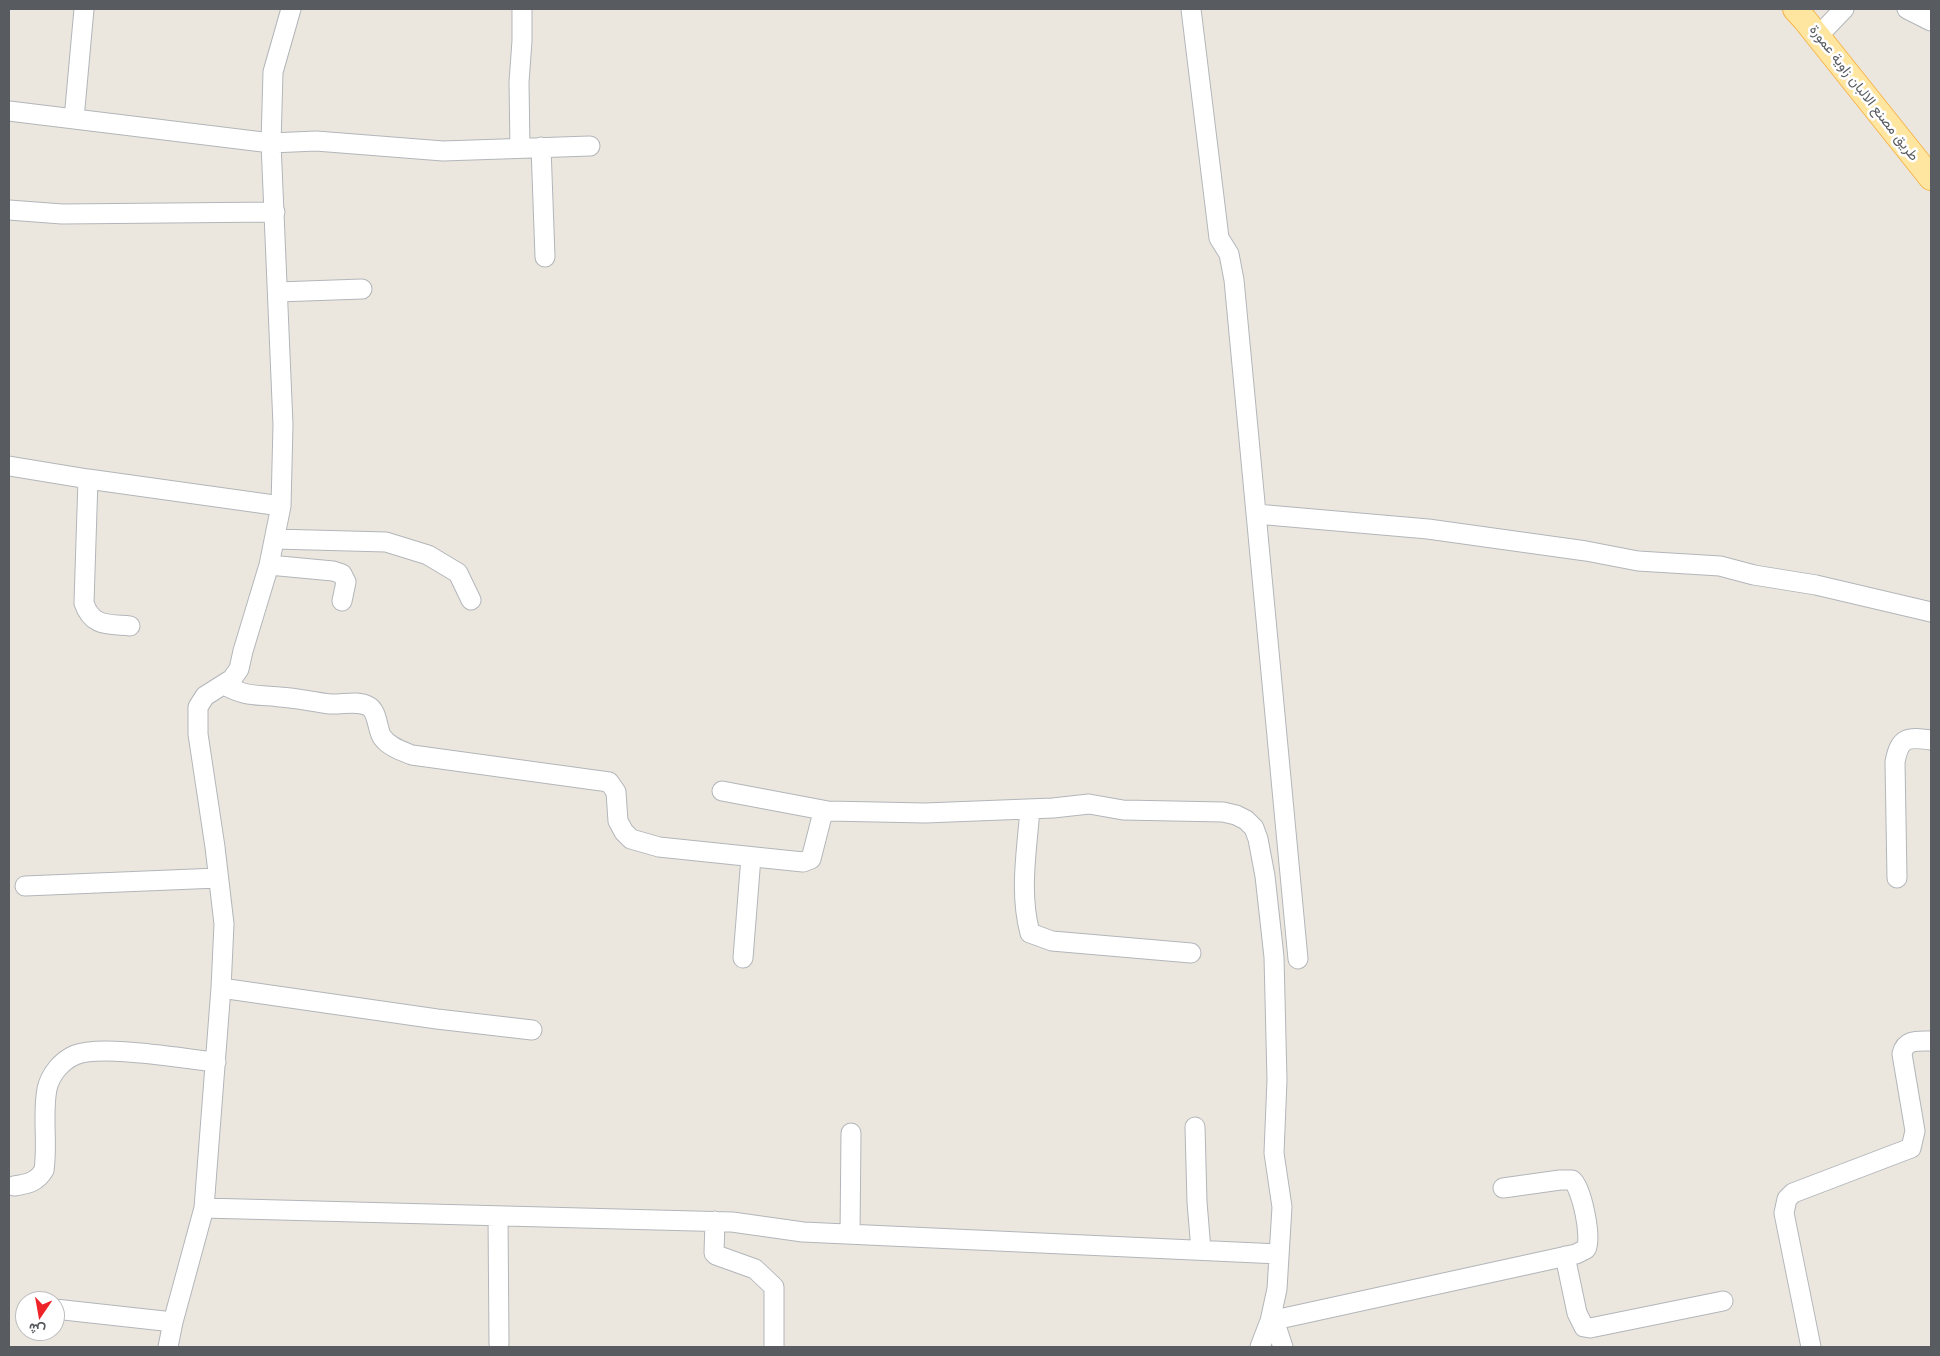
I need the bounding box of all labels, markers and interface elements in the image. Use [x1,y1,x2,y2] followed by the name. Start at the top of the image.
[1806,22,1922,164] street label: طريق مصنع الالبان زاوية عمورة
[15,1291,65,1341] north arrow
[27,1319,47,1340] text: ش

